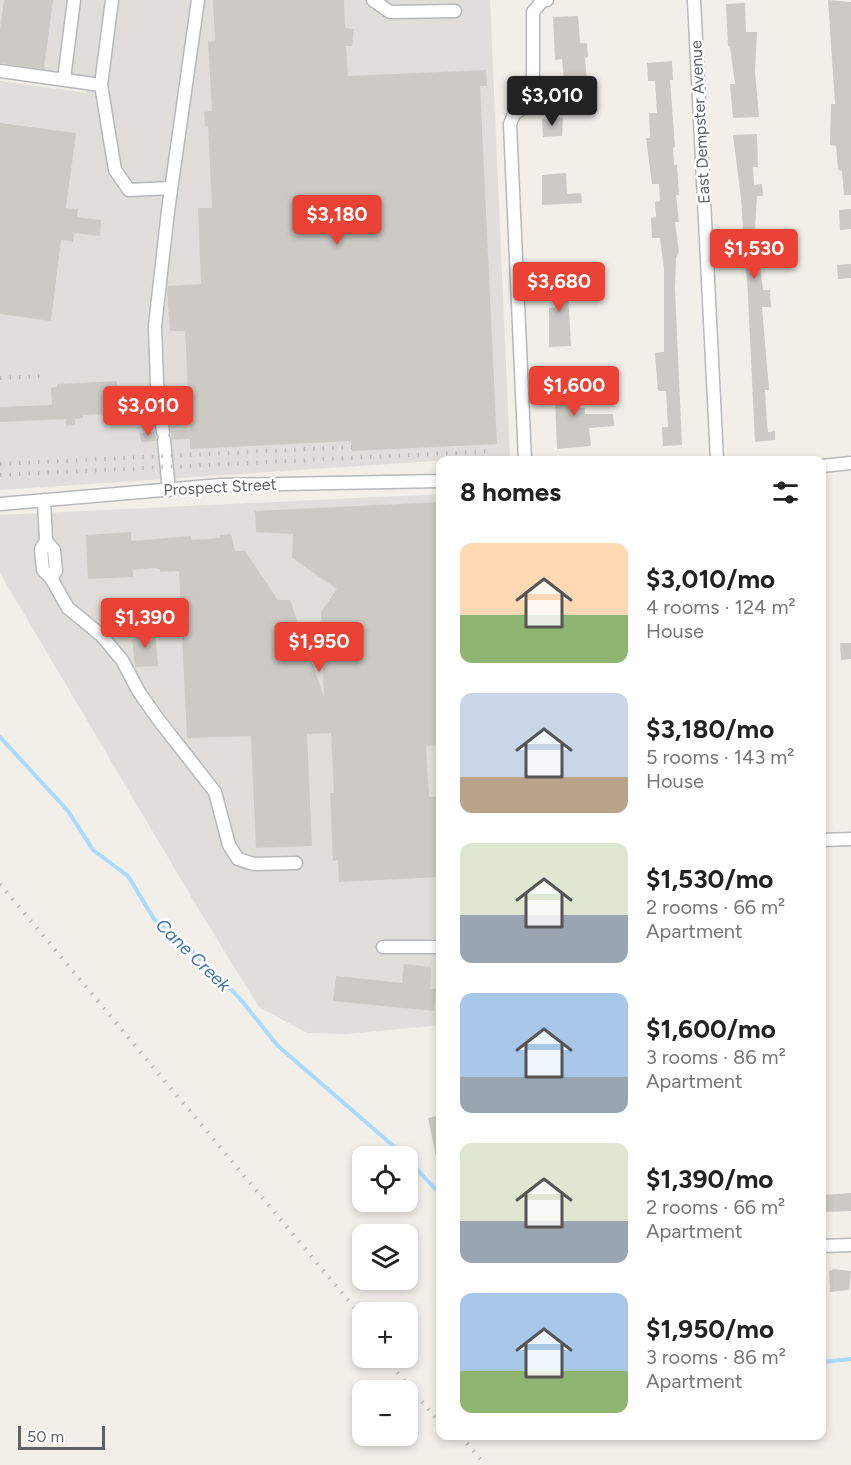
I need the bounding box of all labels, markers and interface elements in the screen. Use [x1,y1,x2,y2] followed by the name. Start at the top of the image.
[686,40,714,204] street label: East Dempster Avenue
[503,76,601,127] pin: $3,010
[521,83,583,107] text: $3,010
[288,195,386,246] pin: $3,180
[307,202,367,226] text: $3,180
[705,229,803,280] pin: $1,530
[724,236,784,260] text: $1,530
[510,262,608,313] pin: $3,680
[527,269,591,293] text: $3,680
[525,366,623,417] pin: $1,600
[543,373,605,397] text: $1,600
[99,386,197,437] pin: $3,010
[117,393,179,417] text: $3,010
[163,475,277,499] street label: Prospect Street
[460,476,561,508] text: 8 homes
[769,476,802,509] icon: filters
[646,563,775,595] text: $3,010/mo
[508,567,580,639] icon: home
[646,595,796,619] text: 4 rooms · 124 m²
[96,598,194,649] pin: $1,390
[115,605,175,629] text: $1,390
[646,619,704,643] text: House
[270,622,368,673] pin: $1,950
[289,629,349,653] text: $1,950
[646,713,774,745] text: $3,180/mo
[508,717,580,789] icon: home
[646,745,794,769] text: 5 rooms · 143 m²
[646,769,704,793] text: House
[646,863,773,895] text: $1,530/mo
[508,867,580,939] icon: home
[646,895,785,919] text: 2 rooms · 66 m²
[151,914,236,997] water label: Cane Creek
[646,919,743,943] text: Apartment
[646,1013,776,1045] text: $1,600/mo
[508,1017,580,1089] icon: home
[646,1045,786,1069] text: 3 rooms · 86 m²
[646,1069,743,1093] text: Apartment
[352,1146,418,1446] map controls
[352,1146,418,1212] button: locate
[646,1163,773,1195] text: $1,390/mo
[508,1167,580,1239] icon: home
[646,1195,785,1219] text: 2 rooms · 66 m²
[646,1219,743,1243] text: Apartment
[352,1224,418,1290] button: layers
[352,1302,418,1368] button: +
[646,1313,774,1345] text: $1,950/mo
[508,1317,580,1389] icon: home
[646,1345,786,1369] text: 3 rooms · 86 m²
[646,1369,743,1393] text: Apartment
[352,1380,418,1446] button: −
[18,1423,105,1450] scale bar
[27,1427,64,1446] text: 50 m

